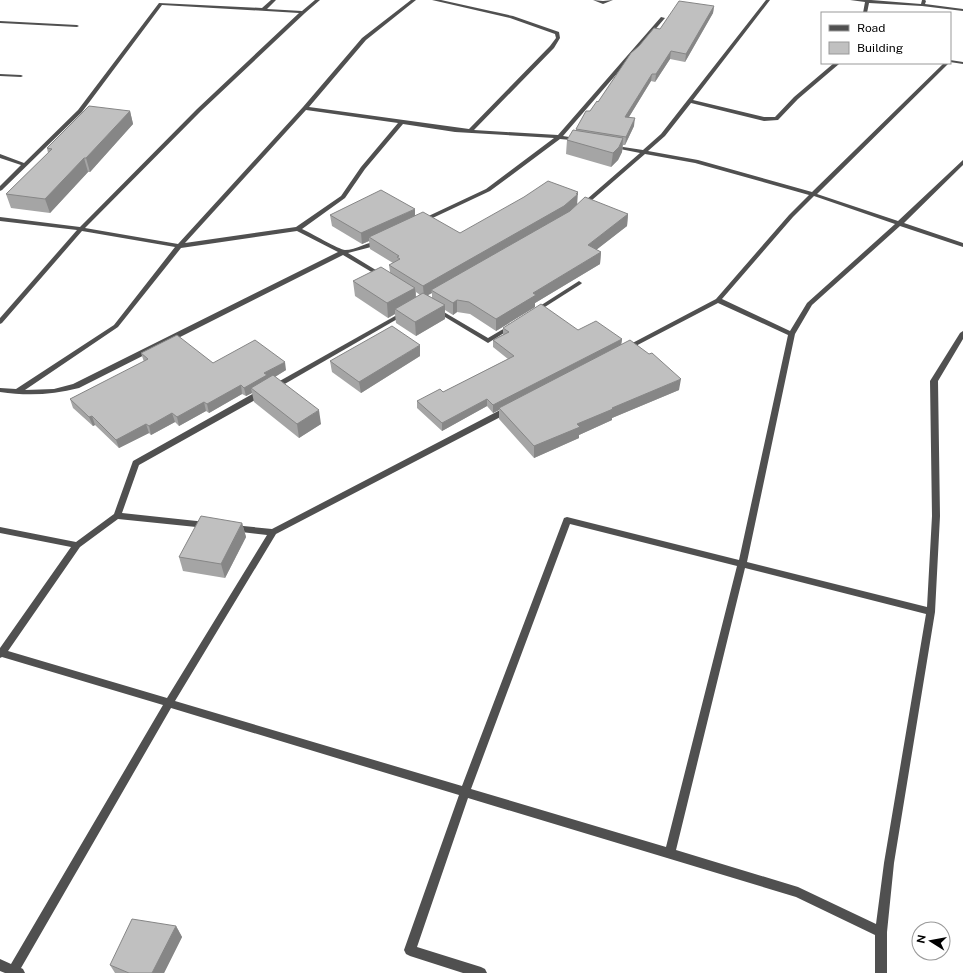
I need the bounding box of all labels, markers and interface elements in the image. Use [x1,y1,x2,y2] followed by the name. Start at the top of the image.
[821,12,951,64] legend
[857,21,885,35] text: Road
[857,41,903,55] text: Building
[911,921,951,961] north arrow
[914,934,928,944] text: N

